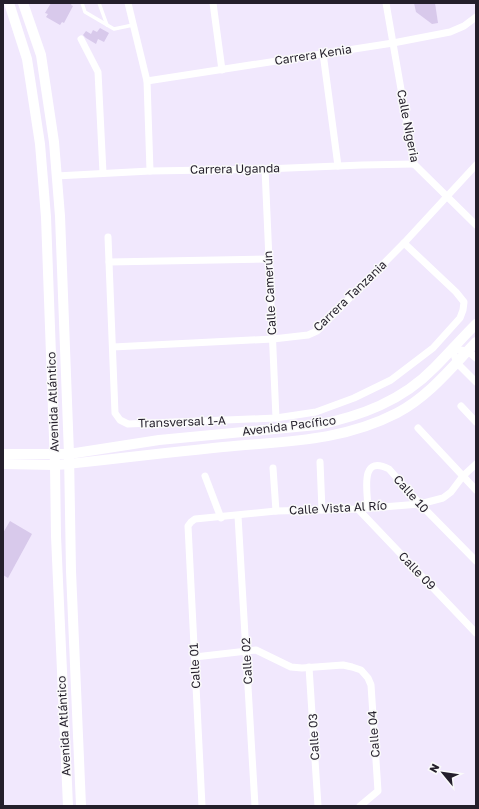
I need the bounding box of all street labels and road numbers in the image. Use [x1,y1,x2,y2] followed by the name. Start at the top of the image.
[273,41,353,68] street label: Carrera Kenia
[394,88,423,164] street label: Calle Nigeria
[190,160,280,177] street label: Carrera Uganda
[260,251,279,336] street label: Calle Camerún
[310,257,389,334] street label: Carrera Tanzania
[43,352,62,453] street label: Avenida Atlántico
[138,412,226,431] street label: Transversal 1-A
[241,412,337,439] street label: Avenida Pacífico
[390,472,432,516] street label: Calle 10
[289,497,387,518] street label: Calle Vista Al Río
[396,548,439,593] street label: Calle 09
[238,637,255,685] street label: Calle 02
[186,643,203,689] street label: Calle 01
[53,675,74,777] street label: Avenida Atlántico
[364,710,383,758] street label: Calle 04
[305,713,322,761] street label: Calle 03

